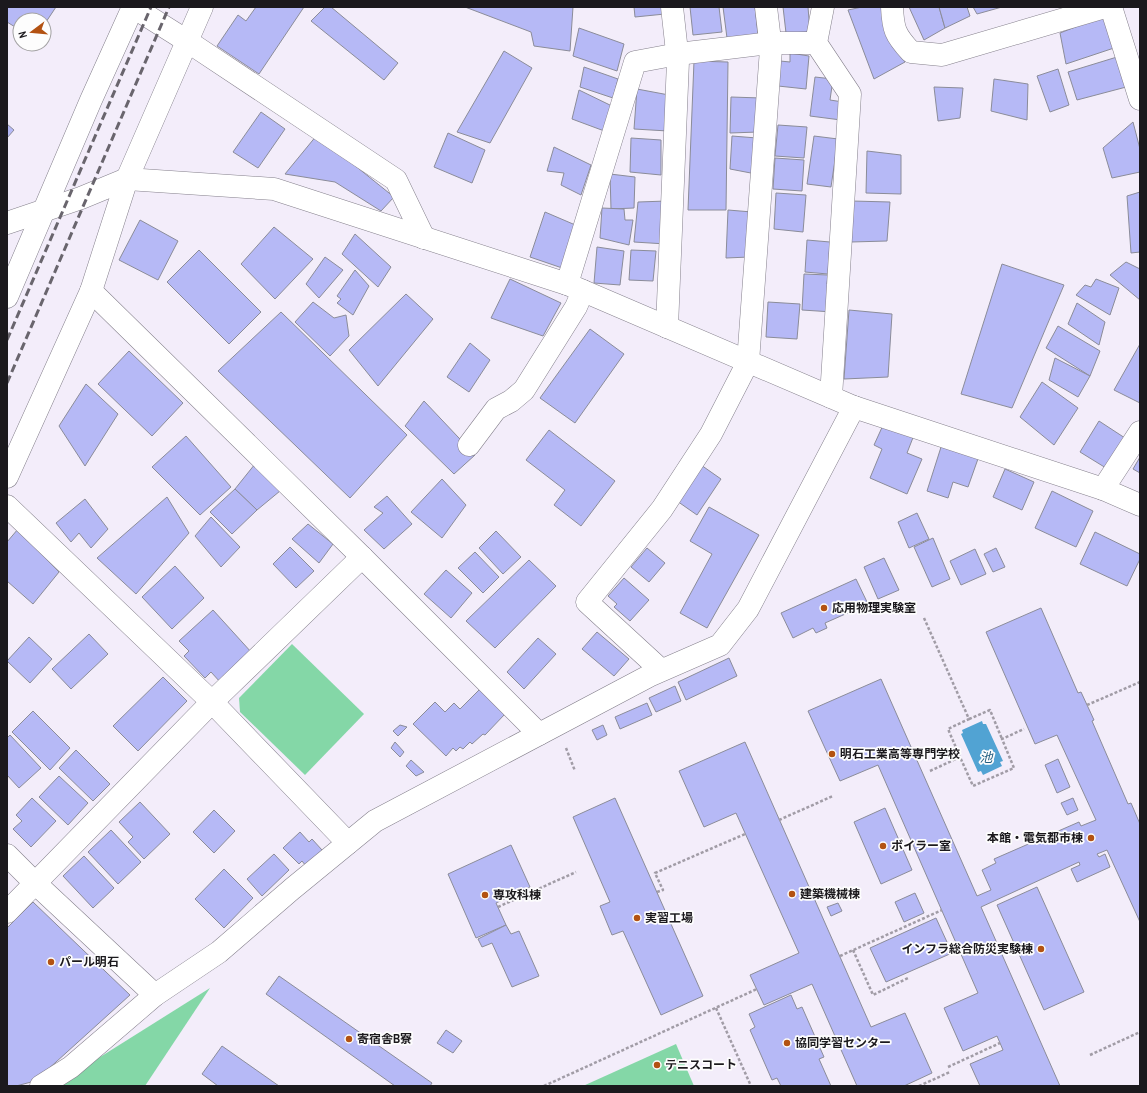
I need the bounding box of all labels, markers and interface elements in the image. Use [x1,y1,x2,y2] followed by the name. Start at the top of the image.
[12,12,52,52] north arrow
[15,30,30,40] text: N
[832,600,916,616] place label: 応用物理実験室
[819,603,829,613] marker: 応用物理実験室
[840,746,960,762] place label: 明石工業高等専門学校
[827,749,837,759] marker: 明石工業高等専門学校
[979,749,994,766] water label: 池
[987,830,1083,846] place label: 本館・電気都市棟
[1086,833,1096,843] marker: 本館・電気都市棟
[891,838,951,854] place label: ボイラー室
[878,841,888,851] marker: ボイラー室
[800,886,860,902] place label: 建築機械棟
[493,887,541,903] place label: 専攻科棟
[787,889,797,899] marker: 建築機械棟
[480,890,490,900] marker: 専攻科棟
[645,910,693,926] place label: 実習工場
[632,913,642,923] marker: 実習工場
[901,941,1033,957] place label: インフラ総合防災実験棟
[1036,944,1046,954] marker: インフラ総合防災実験棟
[59,954,119,970] place label: パール明石
[46,957,56,967] marker: パール明石
[357,1031,412,1047] place label: 寄宿舎B寮
[344,1034,354,1044] marker: 寄宿舎B寮
[795,1035,891,1051] place label: 協同学習センター
[782,1038,792,1048] marker: 協同学習センター
[665,1057,737,1073] place label: テニスコート
[652,1060,662,1070] marker: テニスコート

